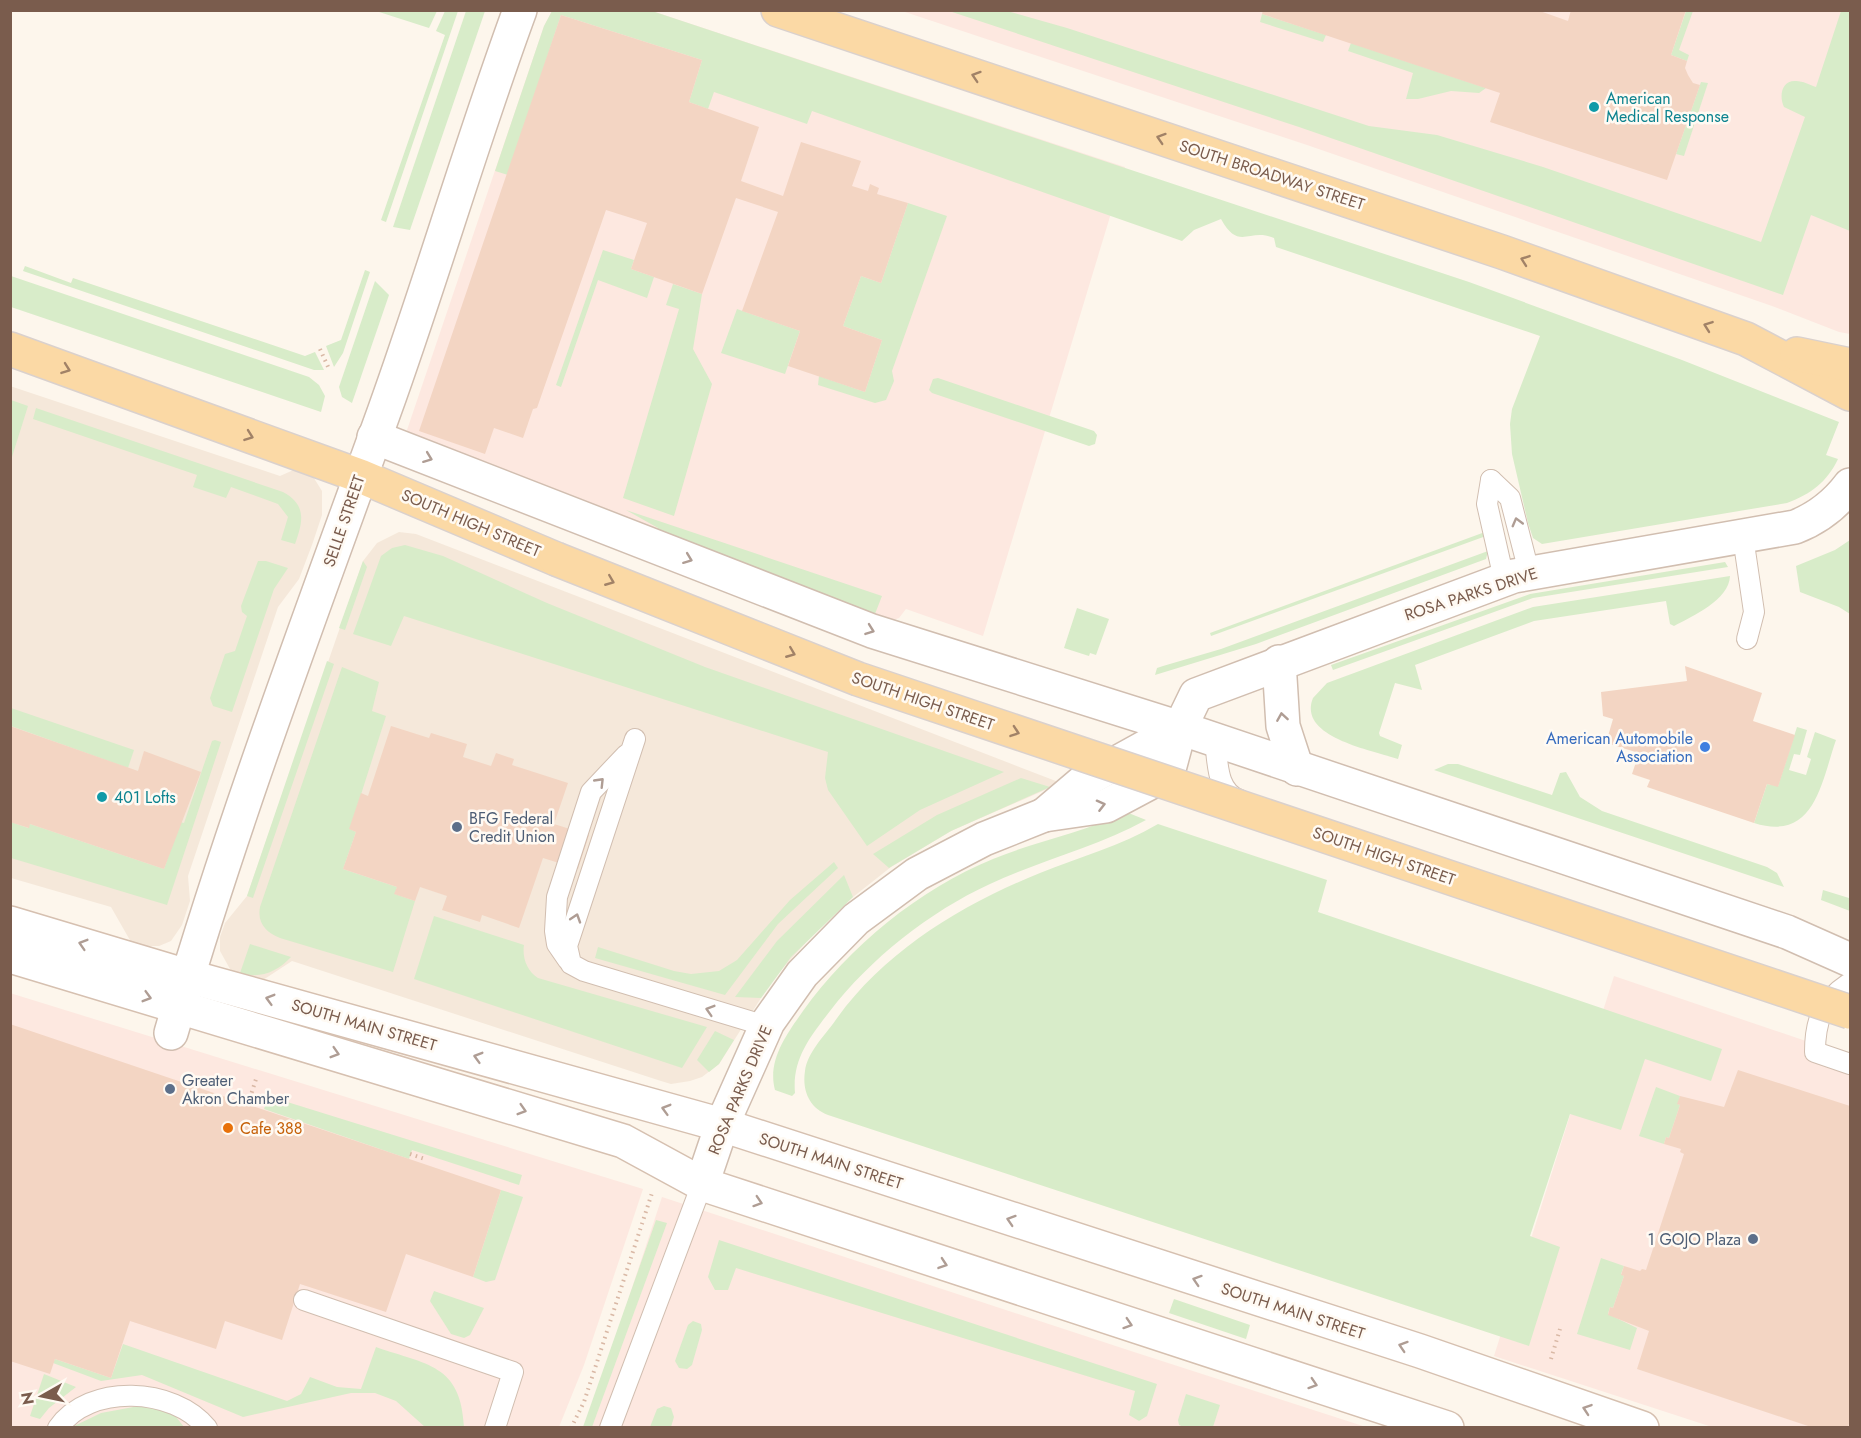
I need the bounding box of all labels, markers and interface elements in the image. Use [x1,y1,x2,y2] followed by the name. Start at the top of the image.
[971,71,982,84] one-way arrow
[1606,87,1729,128] place label: American Medical Response
[1587,100,1601,114] marker: American Medical Response
[1156,133,1167,146] one-way arrow
[1176,134,1368,216] street label: SOUTH BROADWAY STREET
[1520,255,1531,268] one-way arrow
[1703,321,1714,333] one-way arrow
[60,362,70,375] one-way arrow
[243,428,254,441] one-way arrow
[422,451,433,463] one-way arrow
[318,471,371,570] street label: SELLE STREET
[398,483,545,563] street label: SOUTH HIGH STREET
[1511,518,1524,528] one-way arrow
[683,552,693,565] one-way arrow
[1402,562,1540,626] street label: ROSA PARKS DRIVE
[604,574,615,586] one-way arrow
[864,622,875,635] one-way arrow
[785,646,796,658] one-way arrow
[849,666,998,736] street label: SOUTH HIGH STREET
[1276,712,1289,722] one-way arrow
[1009,725,1020,737] one-way arrow
[1546,727,1693,768] place label: American Automobile Association
[1698,740,1712,754] marker: American Automobile Association
[593,778,604,789] one-way arrow
[114,786,176,809] place label: 401 Lofts
[95,790,109,804] marker: 401 Lofts
[1096,800,1106,813] one-way arrow
[469,807,555,848] place label: BFG Federal Credit Union
[450,820,464,834] marker: BFG Federal Credit Union
[1310,821,1459,891] street label: SOUTH HIGH STREET
[569,913,582,924] one-way arrow
[78,939,89,951] one-way arrow
[141,990,152,1002] one-way arrow
[289,993,440,1057] street label: SOUTH MAIN STREET
[265,994,276,1006] one-way arrow
[705,1005,716,1017] one-way arrow
[702,1022,778,1158] street label: ROSA PARKS DRIVE
[329,1046,340,1059] one-way arrow
[473,1052,484,1064] one-way arrow
[182,1069,290,1110] place label: Greater Akron Chamber
[163,1082,177,1096] marker: Greater Akron Chamber
[516,1103,527,1115] one-way arrow
[661,1104,671,1117] one-way arrow
[240,1117,302,1140] place label: Cafe 388
[221,1121,235,1135] marker: Cafe 388
[756,1127,906,1195] street label: SOUTH MAIN STREET
[752,1195,763,1207] one-way arrow
[1006,1215,1017,1227] one-way arrow
[1647,1228,1741,1251] place label: 1 GOJO Plaza
[1746,1232,1760,1246] marker: 1 GOJO Plaza
[937,1256,947,1269] one-way arrow
[1192,1274,1203,1287] one-way arrow
[1218,1277,1368,1345] street label: SOUTH MAIN STREET
[1122,1317,1133,1329] one-way arrow
[1398,1340,1409,1353] one-way arrow
[12,1366,72,1426] north arrow
[1307,1377,1318,1389] one-way arrow
[15,1390,40,1406] text: N
[1582,1403,1593,1416] one-way arrow

